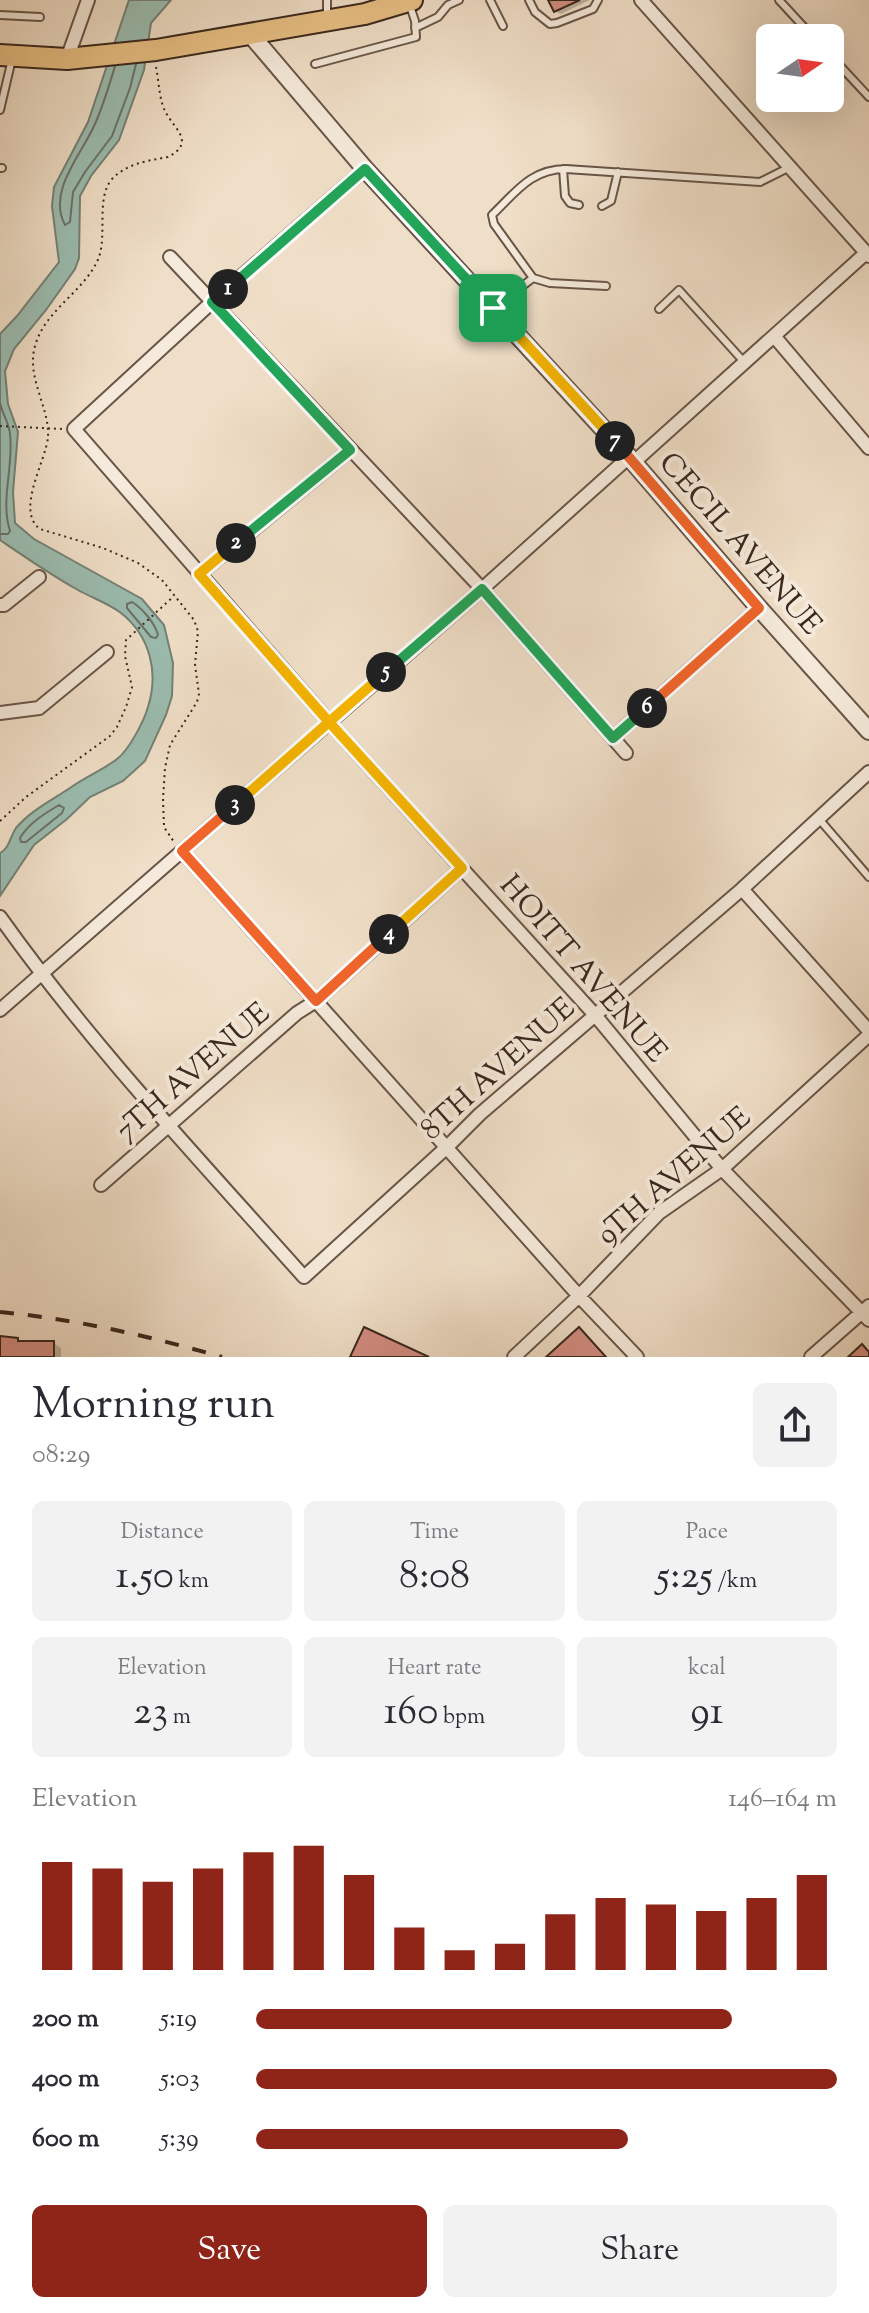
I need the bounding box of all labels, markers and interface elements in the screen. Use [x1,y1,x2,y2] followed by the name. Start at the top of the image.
[756,24,844,112] north arrow
[756,24,844,112] map controls
[208,269,248,309] pin: 1
[224,273,232,305] text: 1
[459,274,527,342] pin
[471,286,515,330] icon: arrive
[595,421,635,461] pin: 7
[609,425,621,457] text: 7
[647,444,831,645] street label: CECIL AVENUE
[216,523,256,563] pin: 2
[231,527,241,559] text: 2
[366,652,406,692] pin: 5
[382,656,390,688] text: 5
[627,688,667,728] pin: 6
[642,692,652,724] text: 6
[215,785,255,825] pin: 3
[231,789,239,821] text: 3
[488,866,676,1073] street label: HOITT AVENUE
[369,914,409,954] pin: 4
[383,918,395,950] text: 4
[412,989,586,1151] street label: 8TH AVENUE
[107,993,280,1152] street label: 7TH AVENUE
[588,1098,761,1256] street label: 9TH AVENUE
[32,1375,275,1438] text: Morning run
[753,1383,837,1467] button: share
[32,1437,90,1474] text: 08:29
[121,1517,204,1549] text: Distance
[410,1517,459,1549] text: Time
[686,1517,728,1549] text: Pace
[115,1549,174,1606] text: 1.50
[399,1549,470,1606] text: 8:08
[656,1549,713,1606] text: 5:25
[174,1566,209,1598] text: km
[713,1566,757,1598] text: /km
[118,1653,207,1685] text: Elevation
[388,1653,481,1685] text: Heart rate
[688,1653,726,1685] text: kcal
[133,1685,168,1742] text: 23
[384,1685,438,1742] text: 160
[690,1685,723,1742] text: 91
[168,1702,191,1734] text: m
[438,1702,485,1734] text: bpm
[32,1781,137,1818] text: Elevation
[728,1781,837,1818] text: 146–164 m
[32,2001,99,2038] text: 200 m
[160,2001,197,2038] text: 5:19
[32,2061,99,2098] text: 400 m
[160,2061,200,2098] text: 5:03
[32,2121,99,2158] text: 600 m
[160,2121,199,2158] text: 5:39
[32,2205,427,2297] button: Save
[443,2205,837,2297] button: Share

